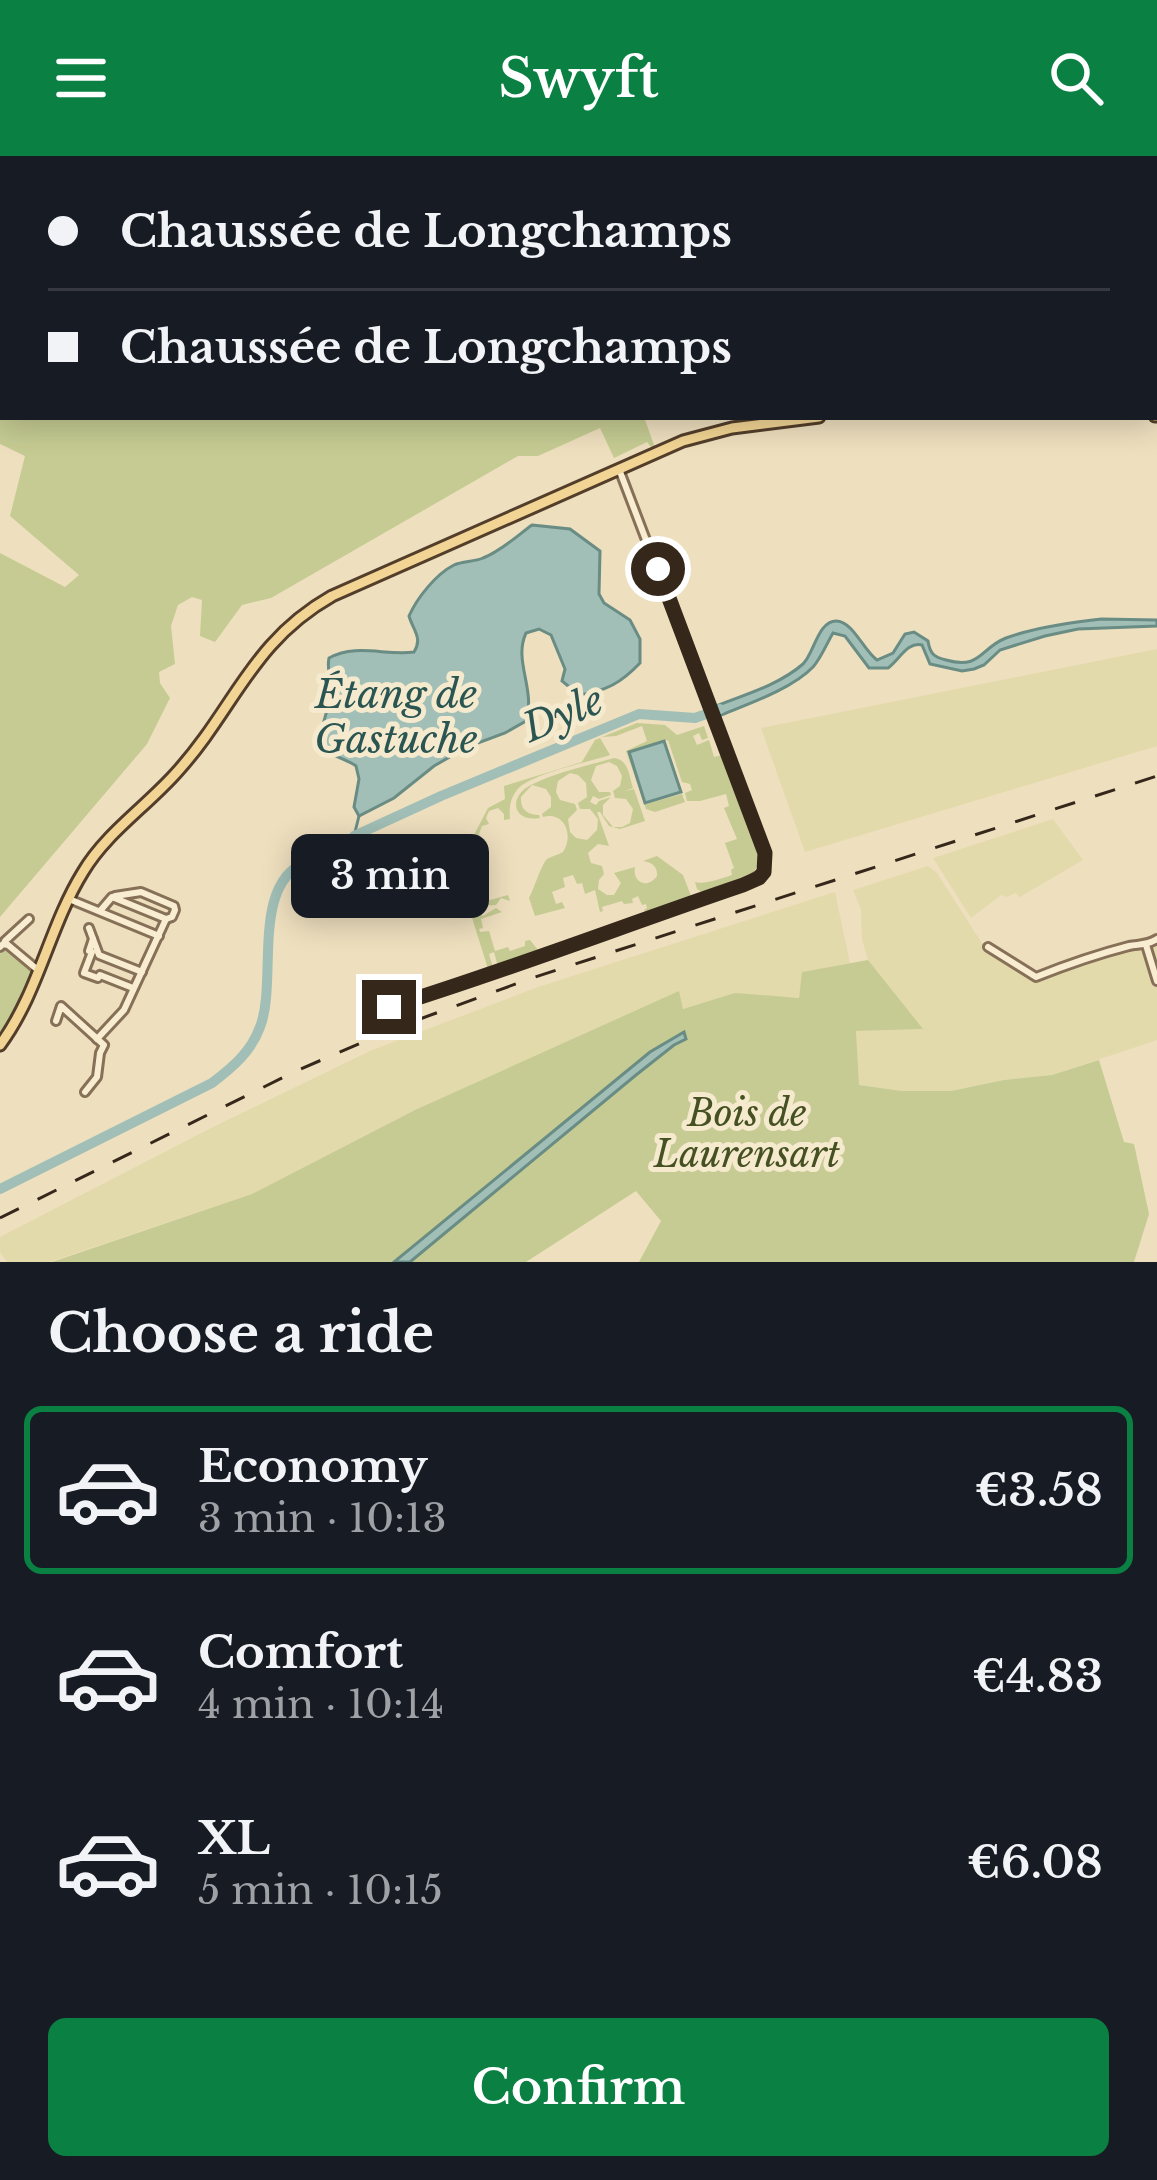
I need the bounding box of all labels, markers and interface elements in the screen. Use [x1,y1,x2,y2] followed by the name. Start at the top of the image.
[48,45,114,111] icon: menu
[498,45,659,112] text: Swyft
[1043,45,1109,111] icon: search
[120,203,732,259] text: Chaussée de Longchamps
[120,319,732,375] text: Chaussée de Longchamps
[631,542,685,596] route start
[313,670,478,764] water label: Étang de Gastuche
[514,675,611,753] water label: Dyle
[290,833,488,917] callout: 3 min
[330,851,450,900] text: 3 min
[362,980,416,1034] route end
[653,1091,840,1177] park label: Bois de Laurensart
[48,1300,434,1367] text: Choose a ride
[54,1436,162,1544] icon: car
[198,1438,428,1494] text: Economy
[975,1462,1103,1518] text: €3.58
[198,1494,447,1543] text: 3 min · 10:13
[54,1622,162,1730] icon: car
[198,1624,403,1680] text: Comfort
[972,1648,1103,1704] text: €4.83
[198,1680,444,1729] text: 4 min · 10:14
[54,1808,162,1916] icon: car
[198,1810,270,1866] text: XL
[967,1834,1103,1890] text: €6.08
[198,1866,443,1915] text: 5 min · 10:15
[48,2018,1109,2156] button: Confirm

